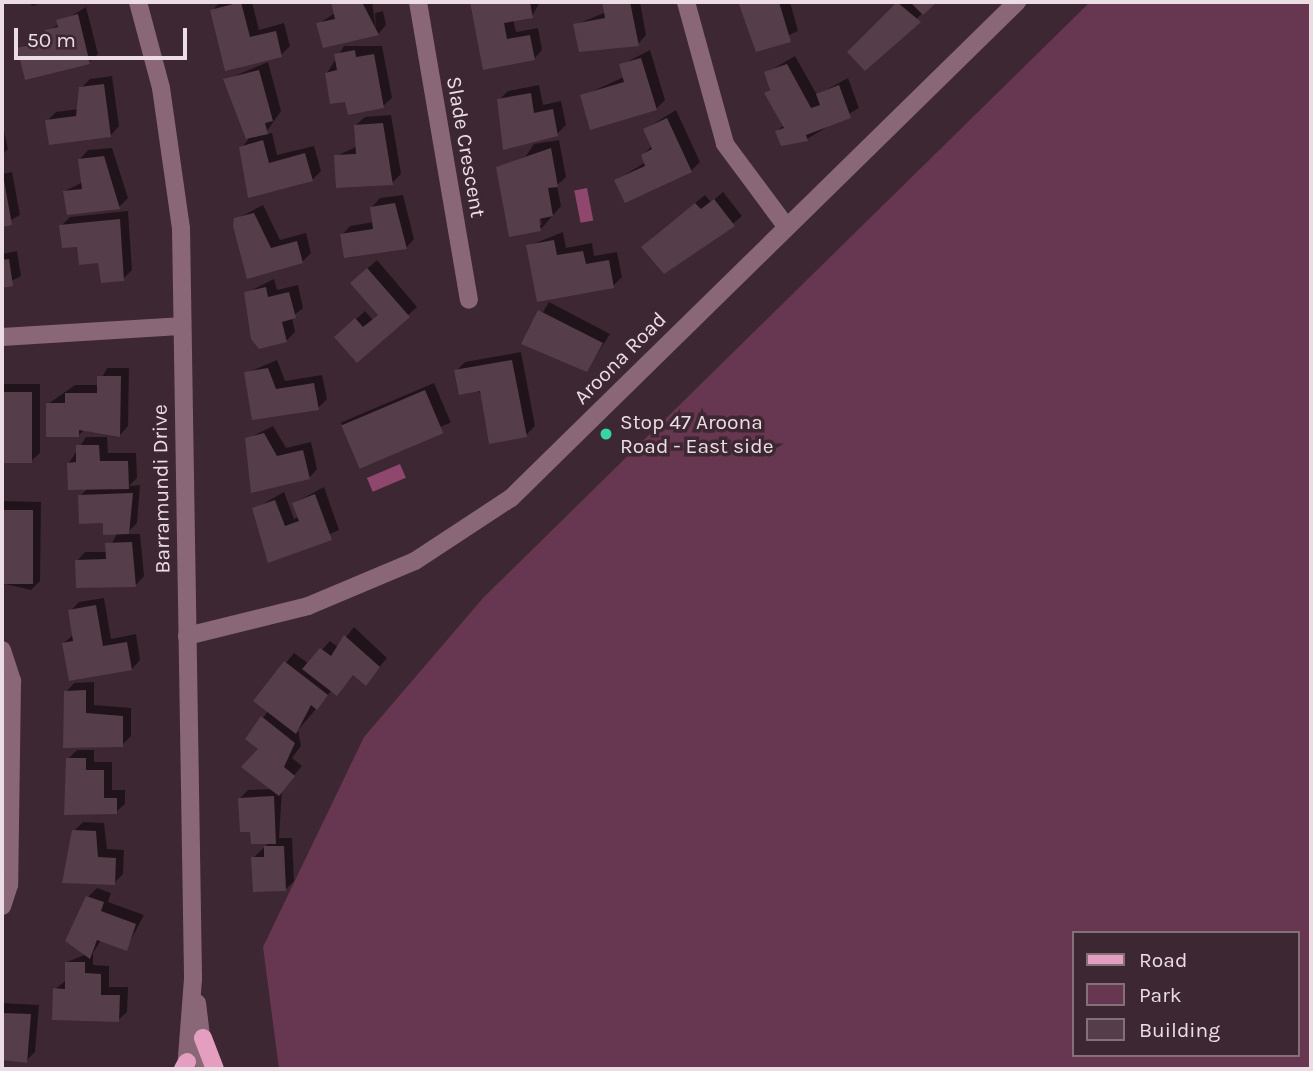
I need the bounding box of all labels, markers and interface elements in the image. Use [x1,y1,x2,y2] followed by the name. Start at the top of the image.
[18,14,191,58] scale bar
[27,28,76,52] text: 50 m
[441,74,491,220] street label: Slade Crescent
[569,307,671,409] street label: Aroona Road
[147,404,175,574] street label: Barramundi Drive
[620,409,773,459] place label: Stop 47 Aroona Road - East side
[598,426,614,442] marker: Stop 47 Aroona Road - East side
[1072,931,1299,1057] legend
[1139,948,1187,972] text: Road
[1139,983,1182,1007] text: Park
[1139,1018,1220,1042] text: Building

